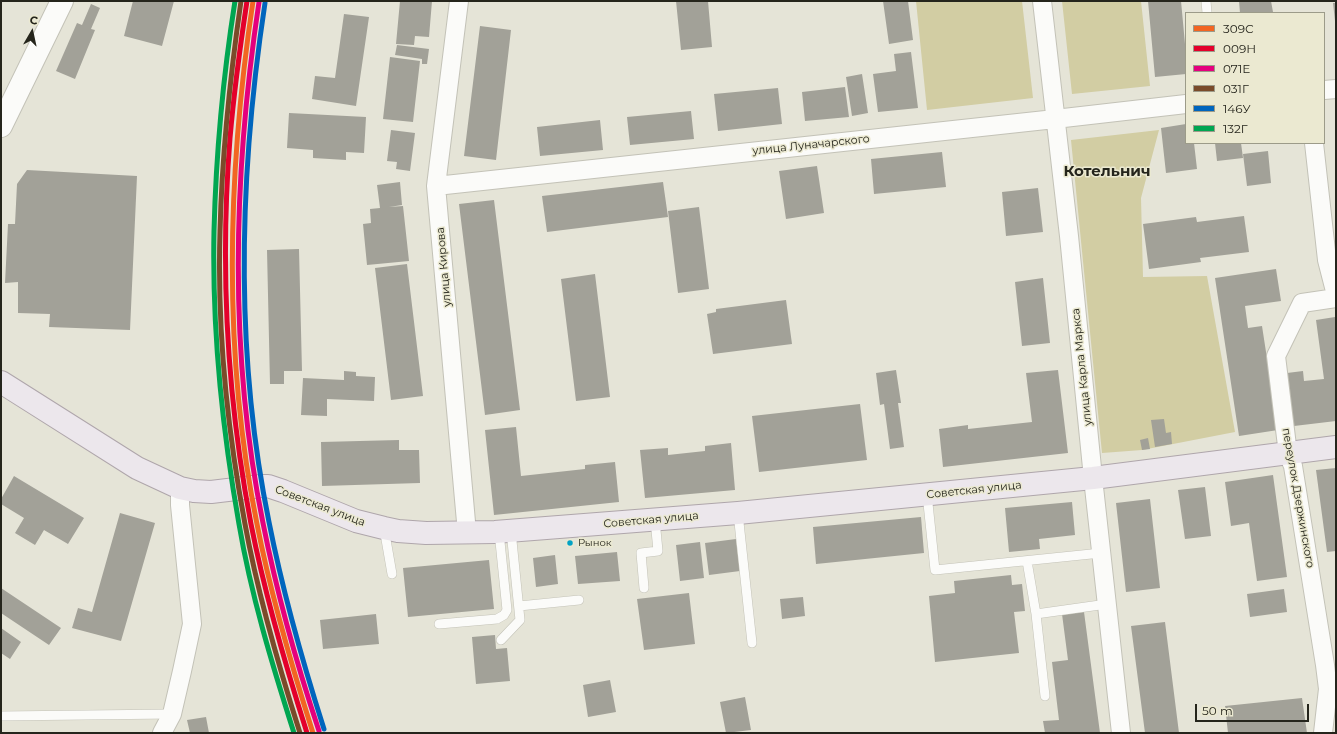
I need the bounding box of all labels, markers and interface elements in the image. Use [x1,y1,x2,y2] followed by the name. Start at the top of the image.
[12,12,52,52] north arrow
[1185,12,1325,144] legend
[29,13,39,28] text: С
[1223,21,1254,36] text: 309С
[1223,41,1256,56] text: 009Н
[1223,61,1250,76] text: 071Е
[1223,81,1249,96] text: 031Г
[1223,101,1251,116] text: 146У
[1223,121,1248,136] text: 132Г
[752,132,870,158] street label: улица Луначарского
[1064,163,1150,181] district label: Котельнич
[434,227,454,307] street label: улица Кирова
[1069,307,1095,427] street label: улица Карла Маркса
[1279,427,1317,569] street label: переулок Дзержинского
[926,478,1022,502] street label: Советская улица
[273,483,367,529] street label: Советская улица
[603,509,699,531] street label: Советская улица
[578,537,612,549] place label: Рынок
[565,538,575,548] marker: Рынок
[1197,696,1311,722] scale bar
[1202,703,1233,718] text: 50 m

